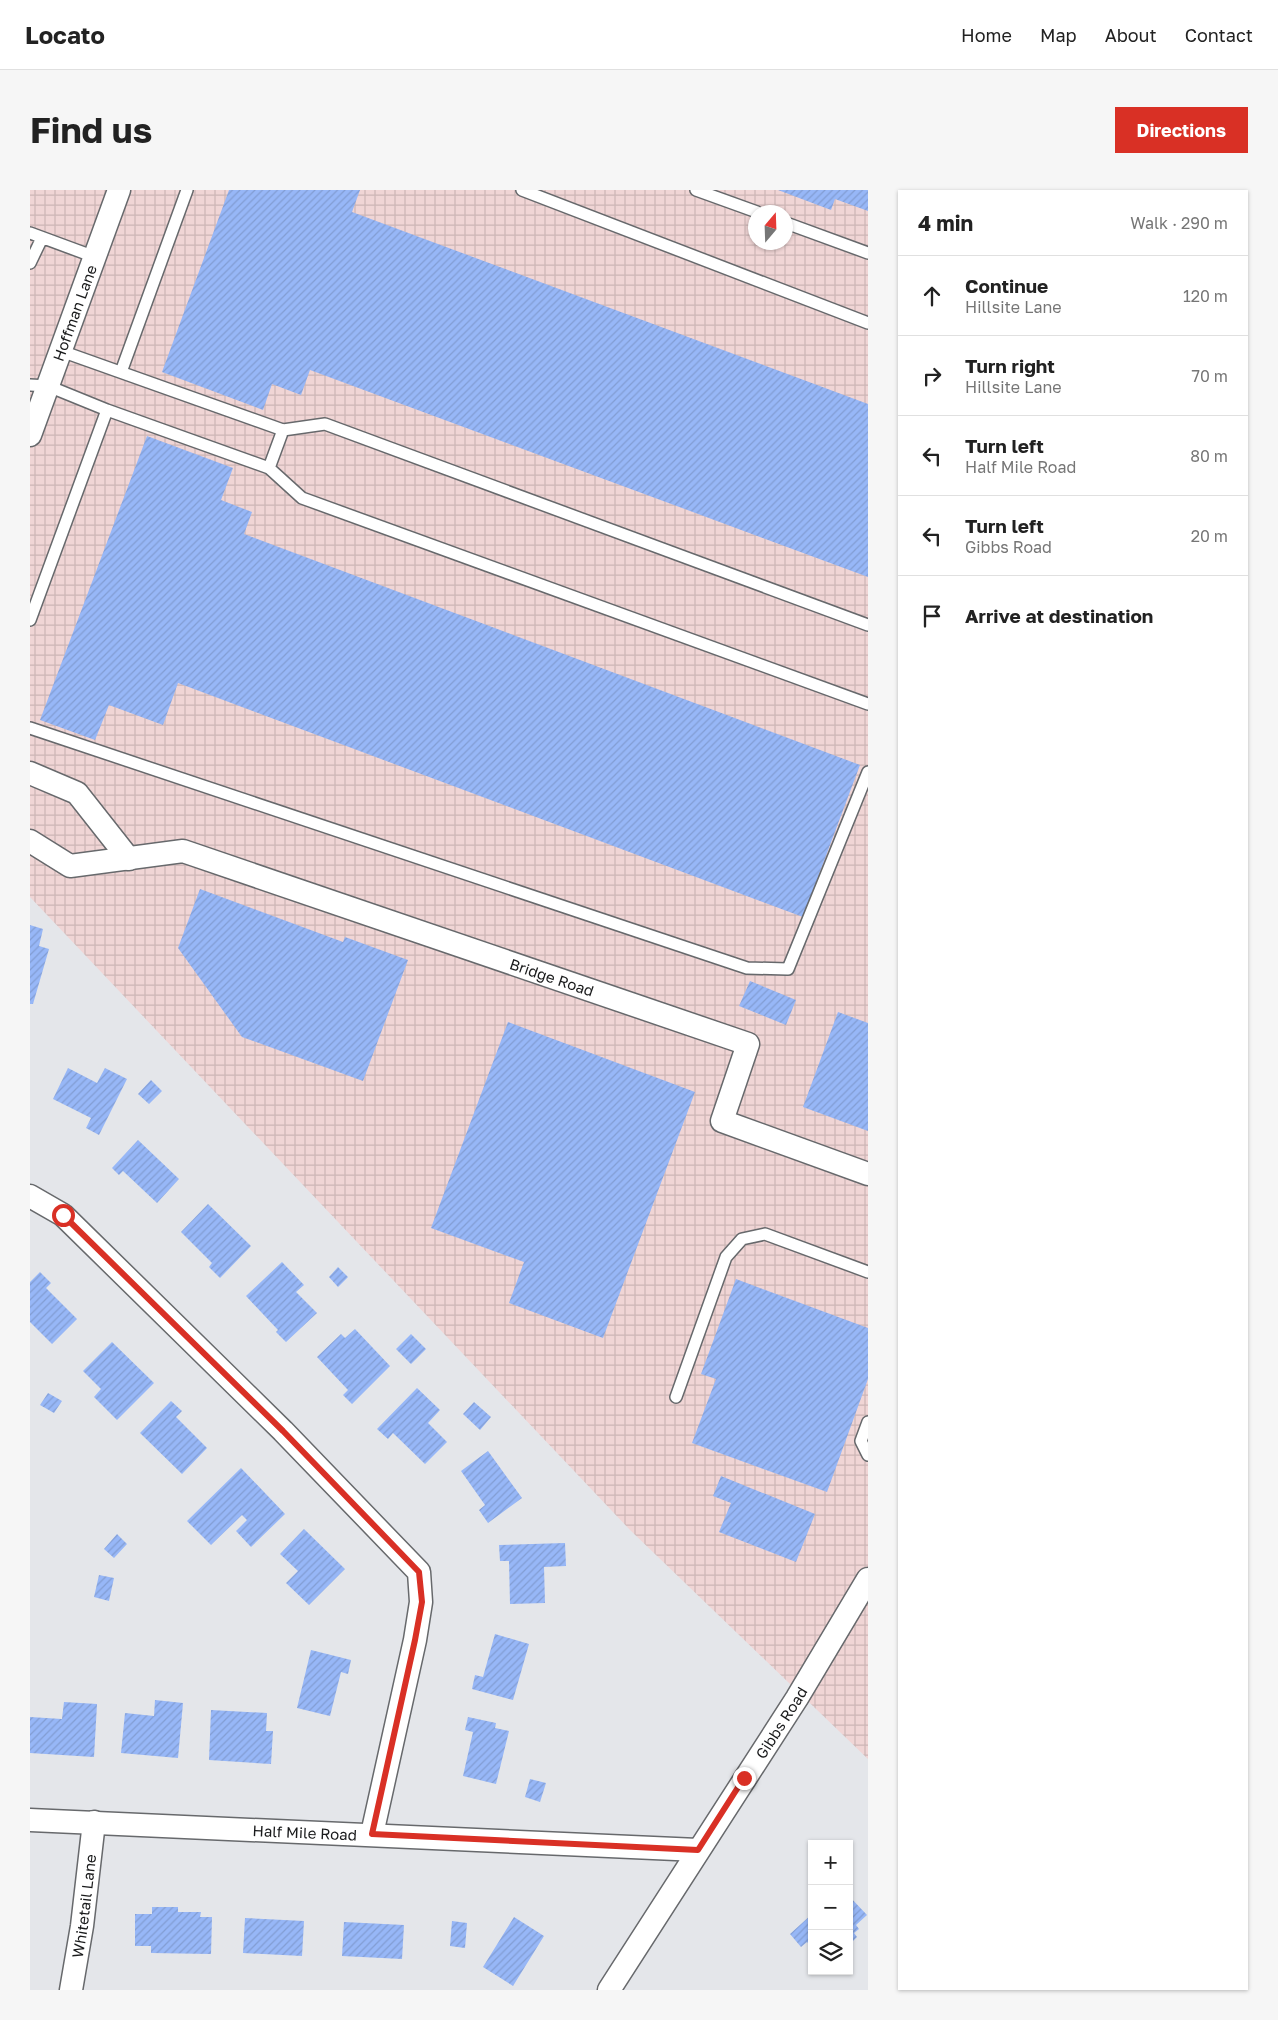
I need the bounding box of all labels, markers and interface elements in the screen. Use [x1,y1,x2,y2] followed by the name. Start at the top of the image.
[25,20,105,49] text: Locato
[961,24,1012,46] text: Home
[1040,24,1077,46] text: Map
[1105,24,1157,46] text: About
[1185,24,1253,46] text: Contact
[1115,107,1248,153] button: Directions
[30,109,152,151] text: Find us
[748,205,793,250] north arrow
[918,210,973,236] text: 4 min
[1130,213,1228,233] text: Walk · 290 m
[49,262,100,363] street label: Hoffman Lane
[965,274,1048,297] text: Continue
[918,282,946,310] icon: ahead
[1183,286,1228,306] text: 120 m
[965,297,1062,317] text: Hillsite Lane
[965,354,1055,377] text: Turn right
[918,362,946,390] icon: right
[1191,366,1228,386] text: 70 m
[965,377,1062,397] text: Hillsite Lane
[965,434,1044,457] text: Turn left
[918,442,946,470] icon: left
[1190,446,1228,466] text: 80 m
[965,457,1076,477] text: Half Mile Road
[965,514,1044,537] text: Turn left
[918,522,946,550] icon: left
[1191,526,1228,546] text: 20 m
[965,537,1052,557] text: Gibbs Road
[918,602,946,630] icon: arrive
[965,604,1153,627] text: Arrive at destination
[508,954,596,1000] street label: Bridge Road
[52,1204,75,1227] route start
[751,1684,811,1762] street label: Gibbs Road
[733,1767,756,1790] route end
[252,1821,357,1844] street label: Half Mile Road
[808,1840,853,1975] map controls
[808,1840,853,1885] button: +
[68,1853,99,1959] street label: Whitetail Lane
[808,1885,853,1930] button: −
[808,1930,853,1975] button: layers

